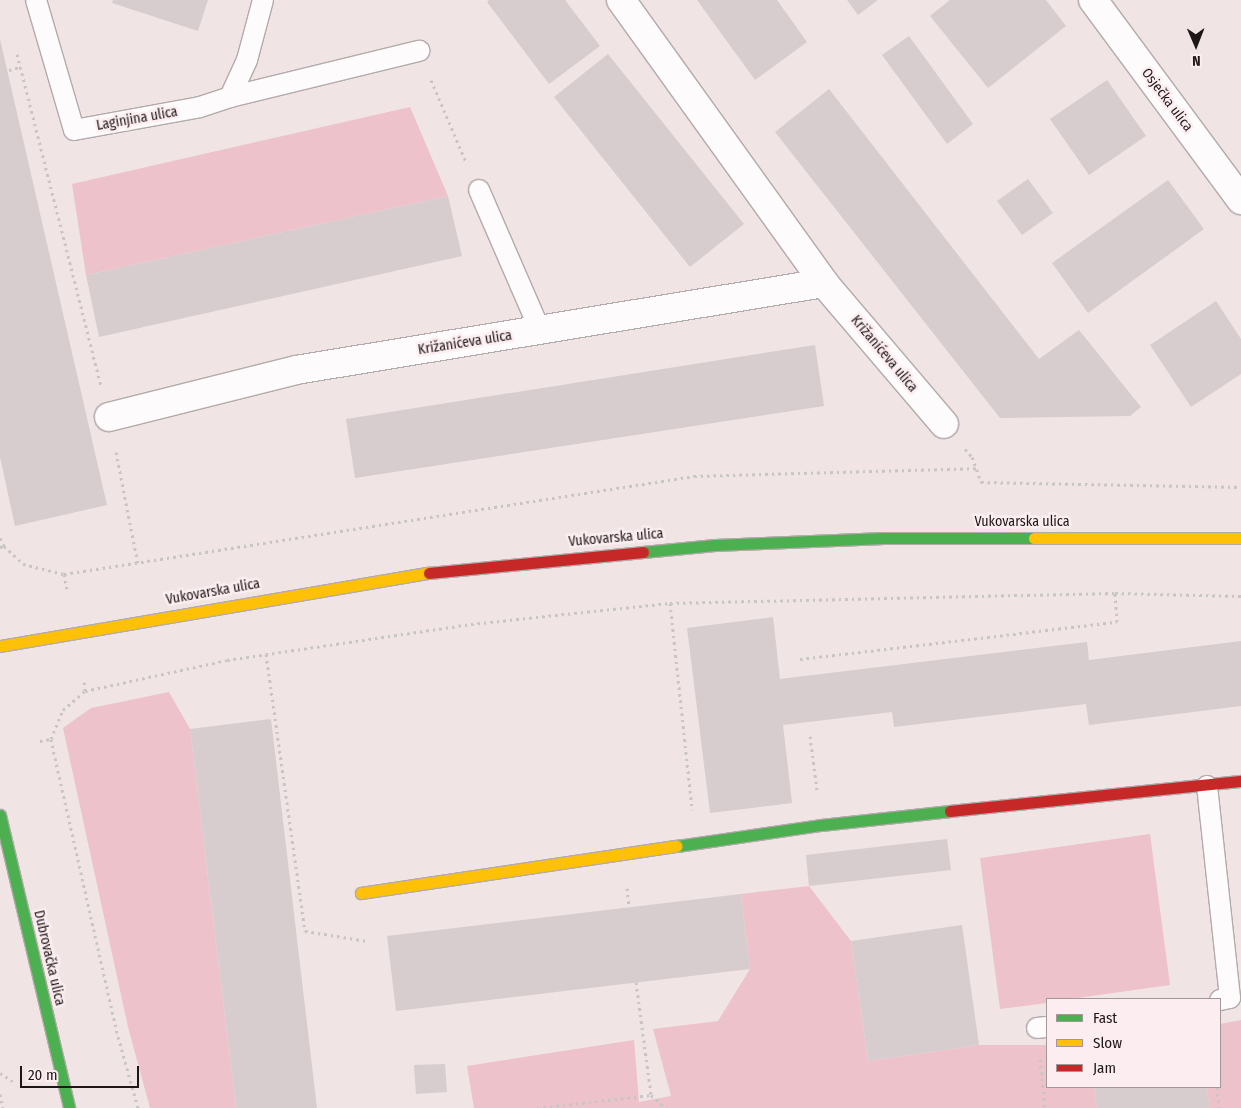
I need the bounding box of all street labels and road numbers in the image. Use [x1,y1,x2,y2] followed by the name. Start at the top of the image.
[1138,65,1196,135] street label: Osječka ulica
[95,104,179,134] street label: Laginjina ulica
[847,312,921,396] street label: Križanićeva ulica
[417,327,513,359] street label: Križanićeva ulica
[974,514,1070,530] street label: Vukovarska ulica
[568,525,664,551] street label: Vukovarska ulica
[165,575,261,609] street label: Vukovarska ulica
[30,909,68,1007] street label: Dubrovačka ulica

